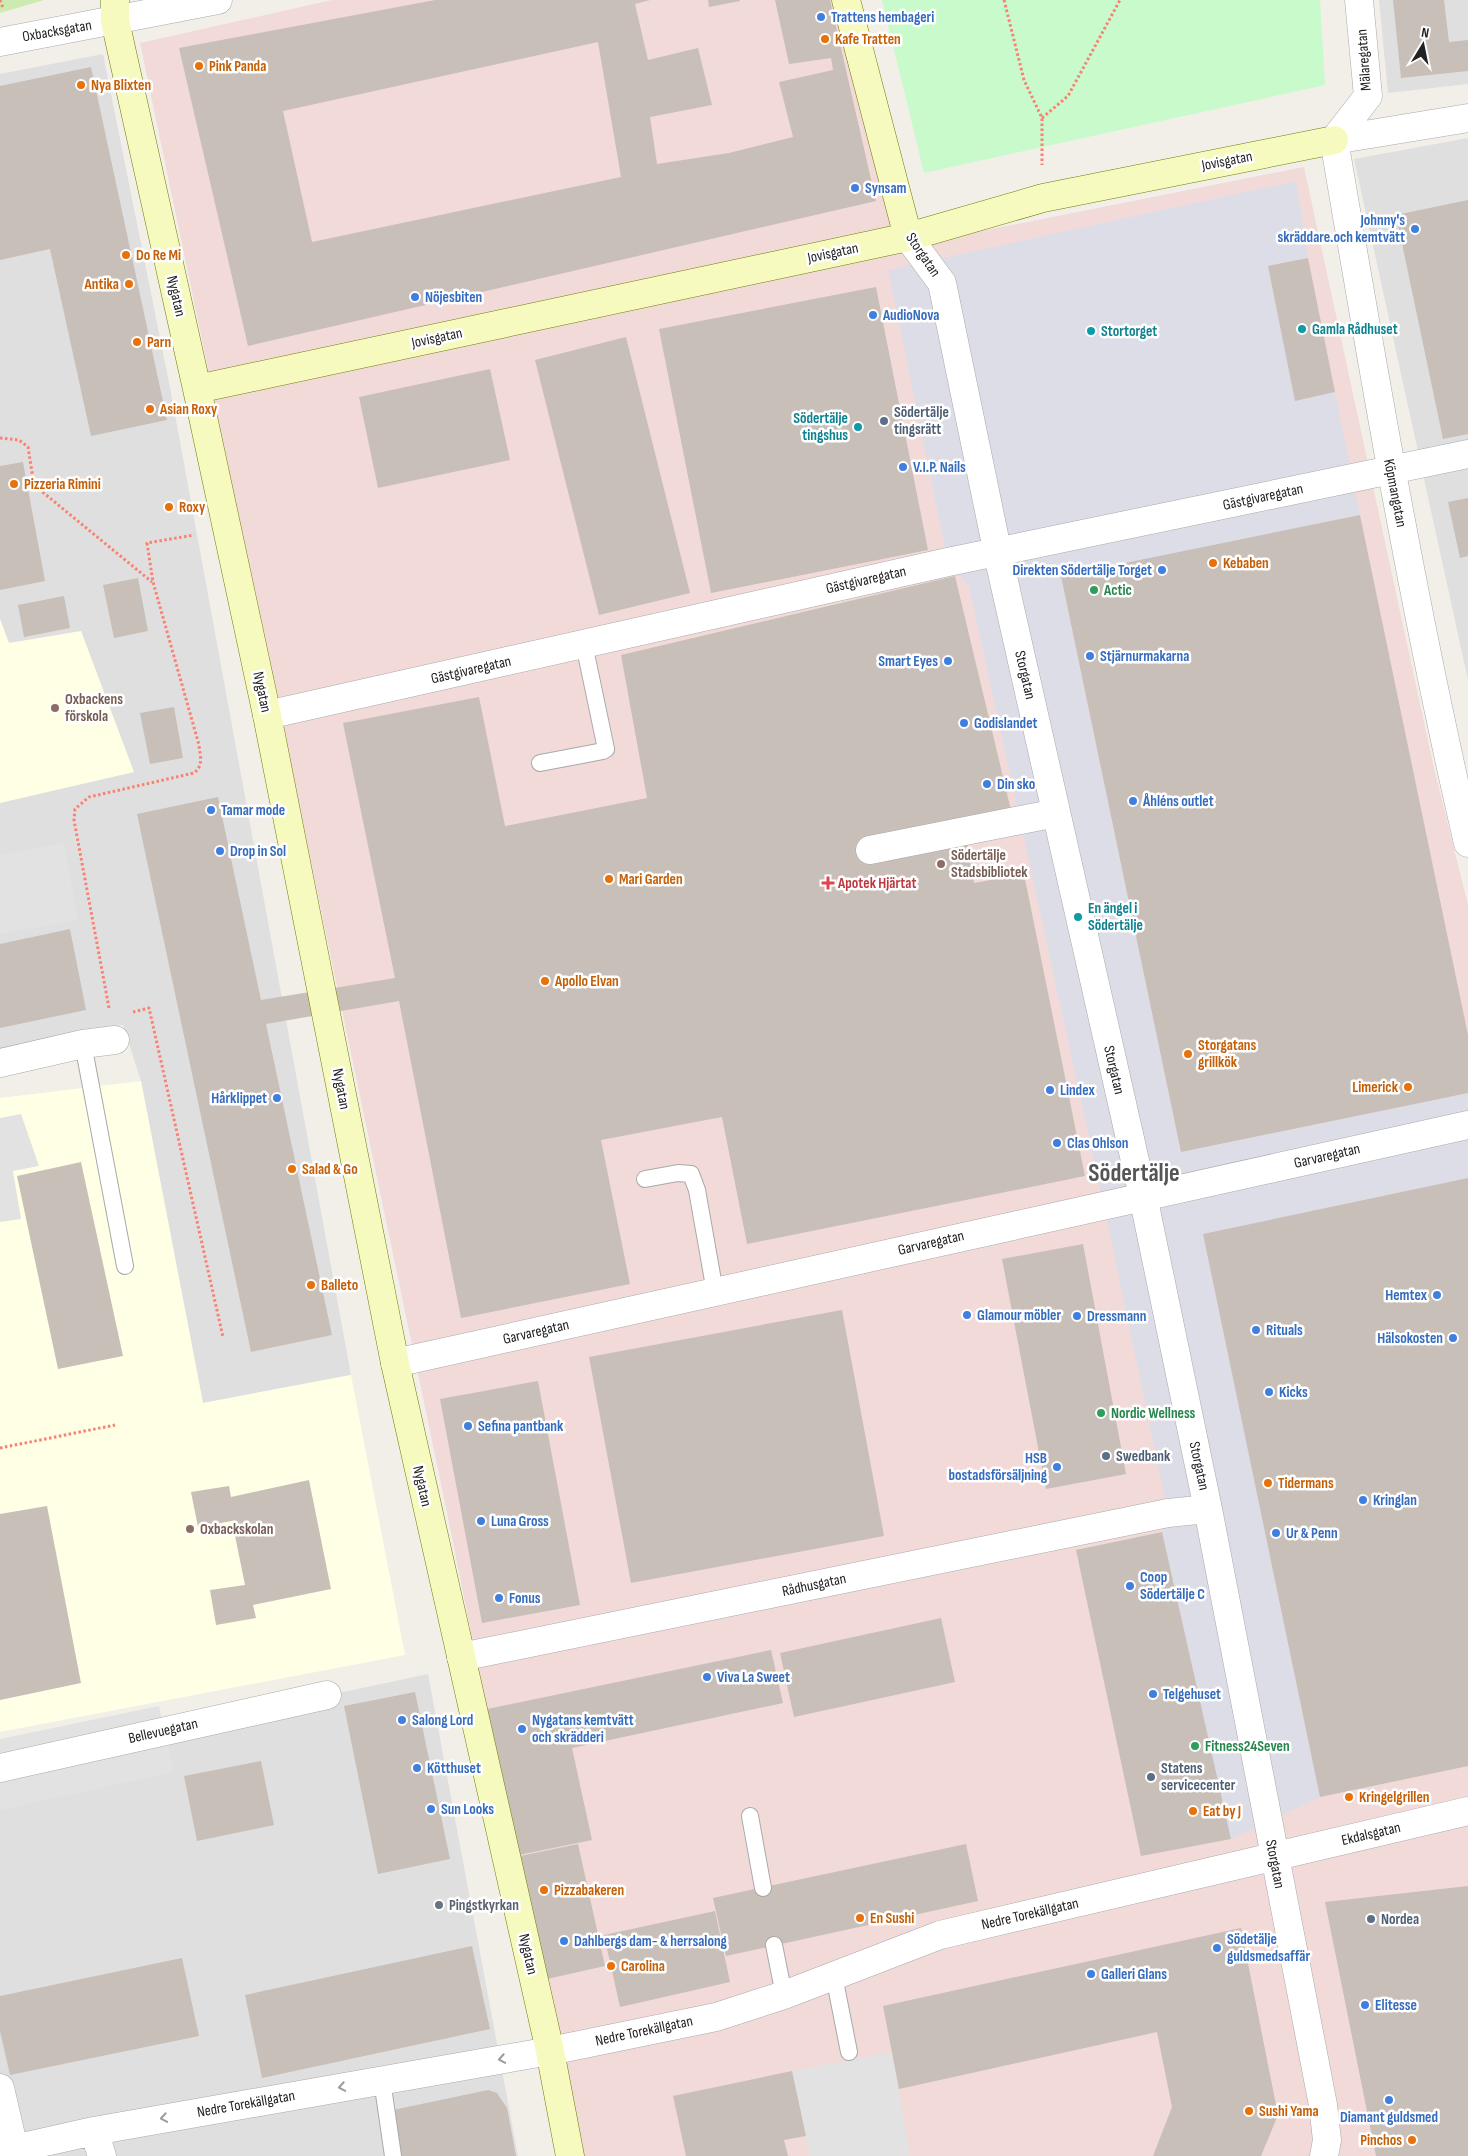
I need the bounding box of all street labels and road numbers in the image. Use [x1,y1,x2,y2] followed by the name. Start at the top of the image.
[21,16,93,46] street label: Oxbacksgatan
[1352,29,1376,91] street label: Mälaregatan
[1199,147,1254,175] street label: Jovisgatan
[901,229,945,281] street label: Storgatan
[805,238,860,268] street label: Jovisgatan
[162,274,190,318] street label: Nygatan
[409,323,464,353] street label: Jovisgatan
[1379,457,1411,529] street label: Köpmangatan
[1221,479,1305,515] street label: Gästgivaregatan
[824,562,908,598] street label: Gästgivaregatan
[1010,649,1040,701] street label: Storgatan
[429,652,513,688] street label: Gästgivaregatan
[248,670,276,714] street label: Nygatan
[1099,1044,1129,1096] street label: Storgatan
[328,1067,354,1111] street label: Nygatan
[1292,1139,1362,1173] street label: Garvaregatan
[896,1226,966,1260] street label: Garvaregatan
[501,1315,571,1349] street label: Garvaregatan
[1185,1440,1213,1492] street label: Storgatan
[408,1464,436,1508] street label: Nygatan
[780,1569,848,1601] street label: Rådhusgatan
[126,1714,200,1748] street label: Bellevuegatan
[1340,1818,1402,1850] street label: Ekdalsgatan
[1261,1838,1289,1890] street label: Storgatan
[980,1894,1080,1934] street label: Nedre Torekällgatan
[514,1932,542,1976] street label: Nygatan
[594,2011,694,2051] street label: Nedre Torekällgatan
[196,2086,296,2122] street label: Nedre Torekällgatan

